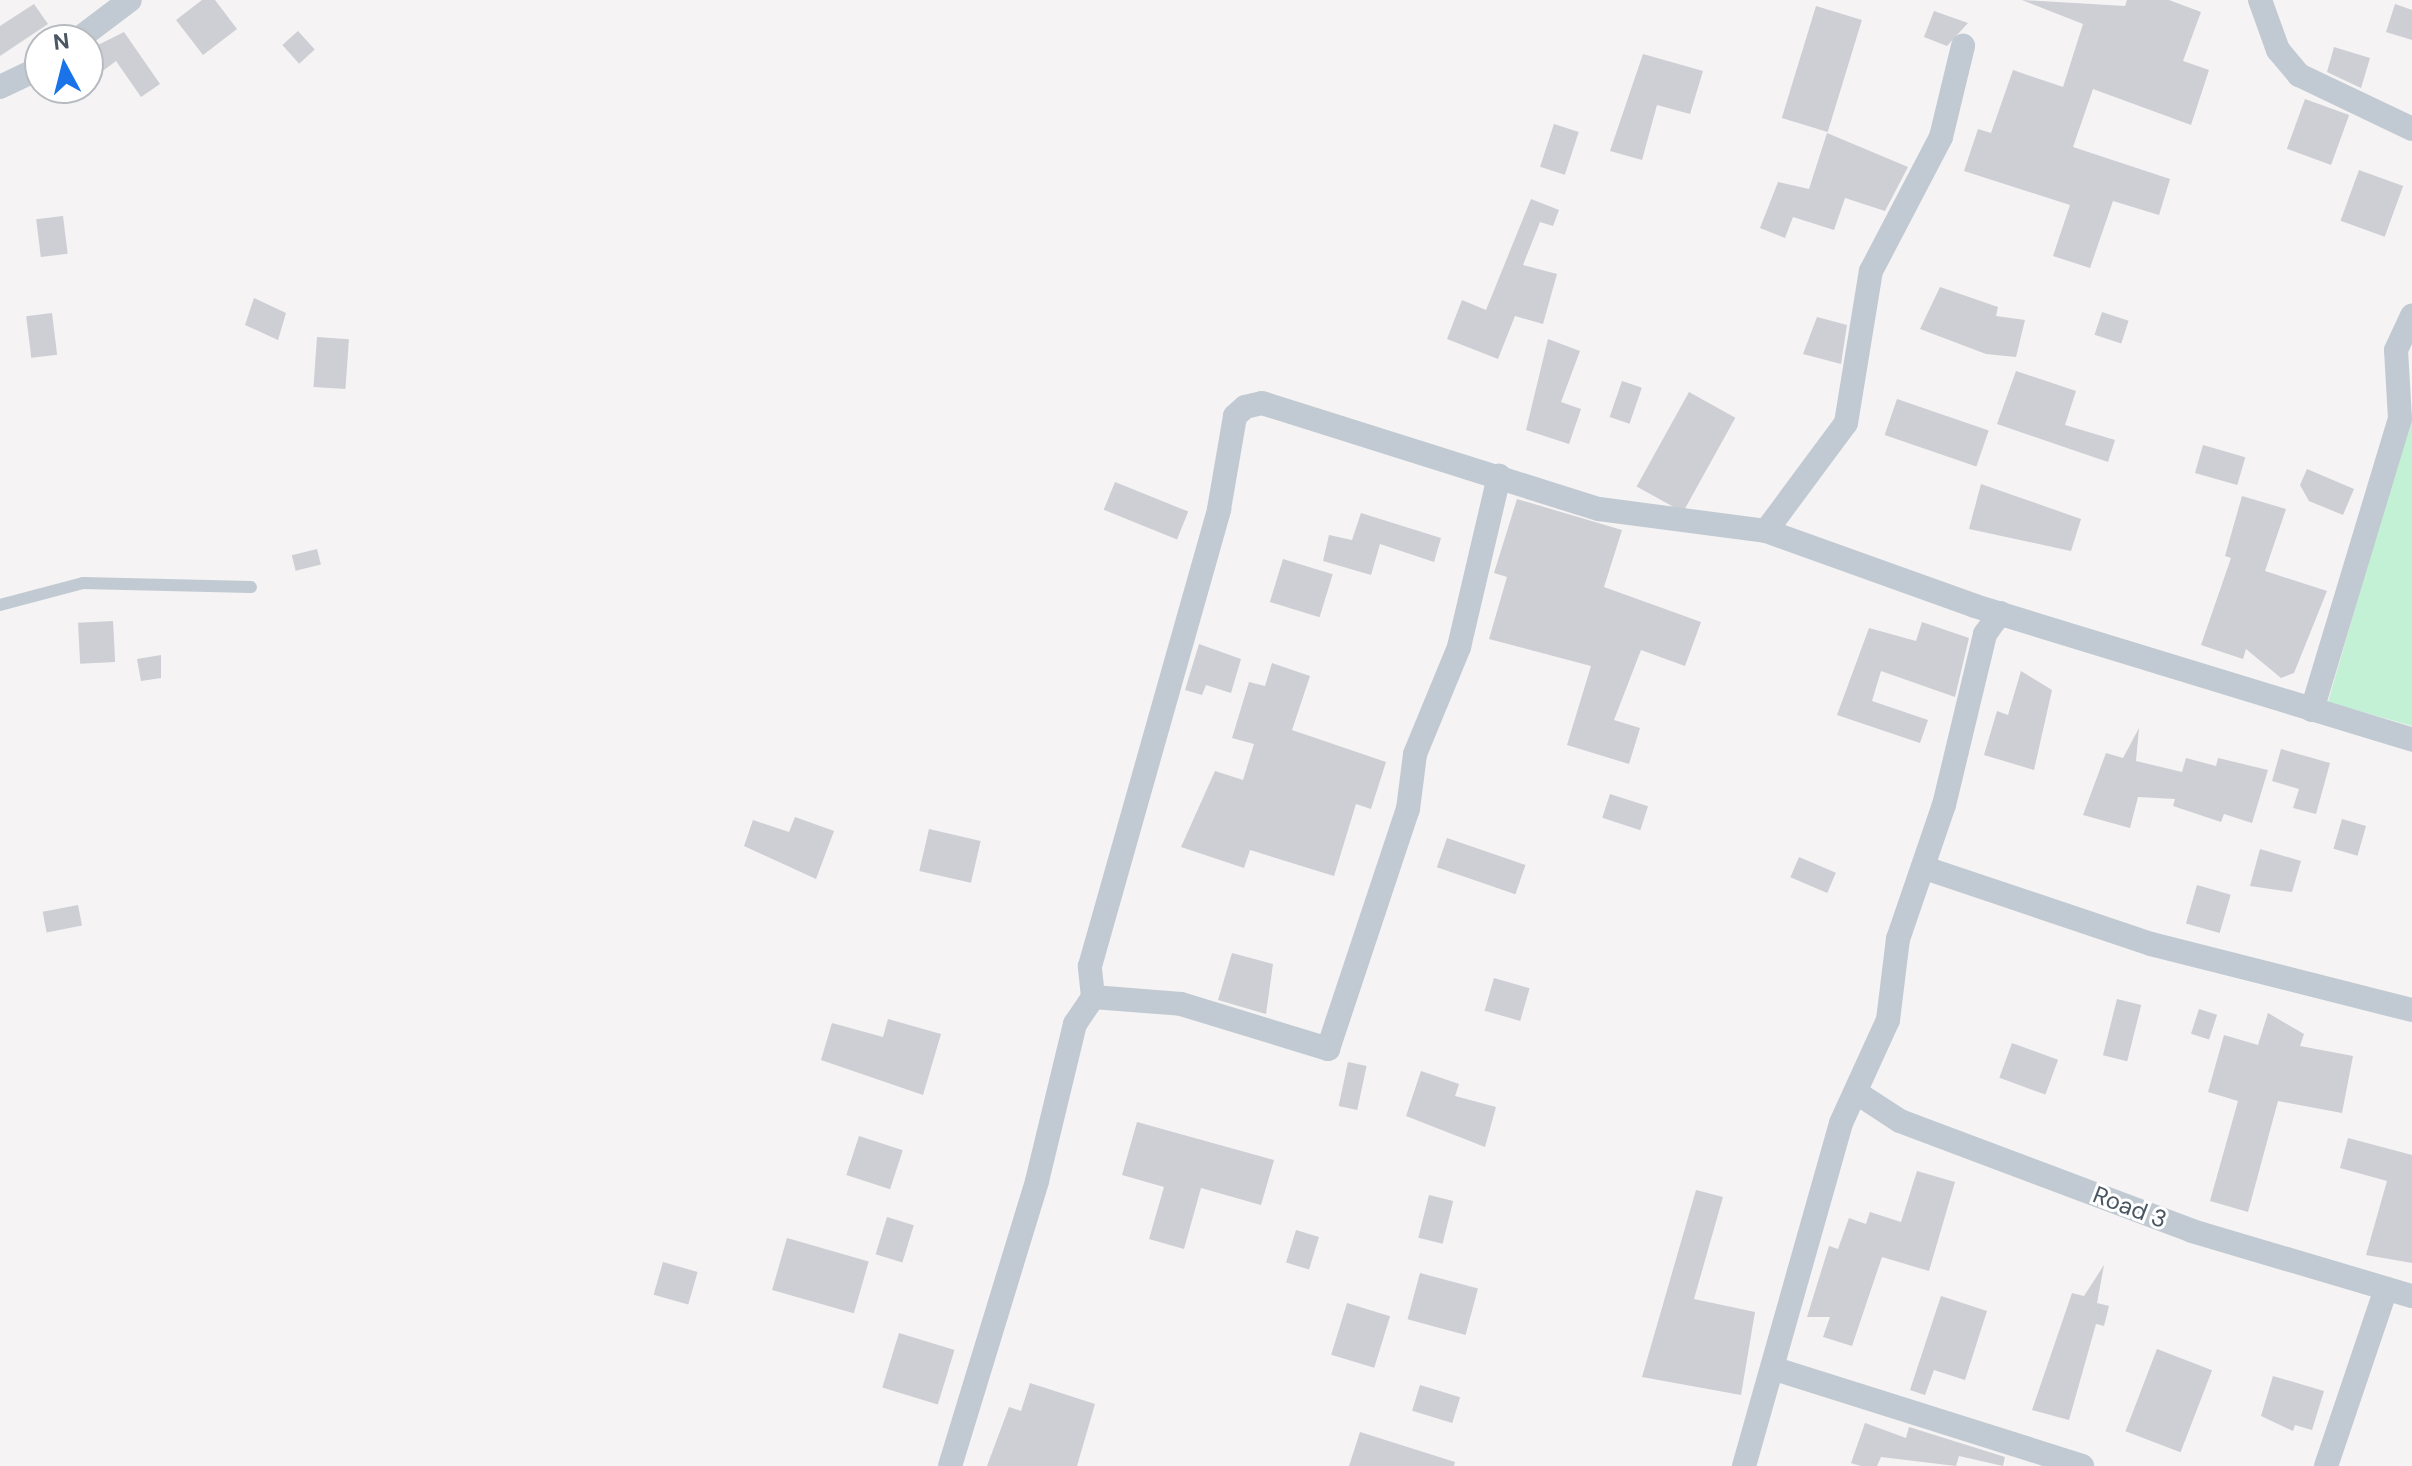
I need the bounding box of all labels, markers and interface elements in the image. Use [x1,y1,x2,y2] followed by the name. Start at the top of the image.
[24,24,104,104] north arrow
[52,26,71,57] text: N
[2089,1180,2171,1234] street label: Road 3

